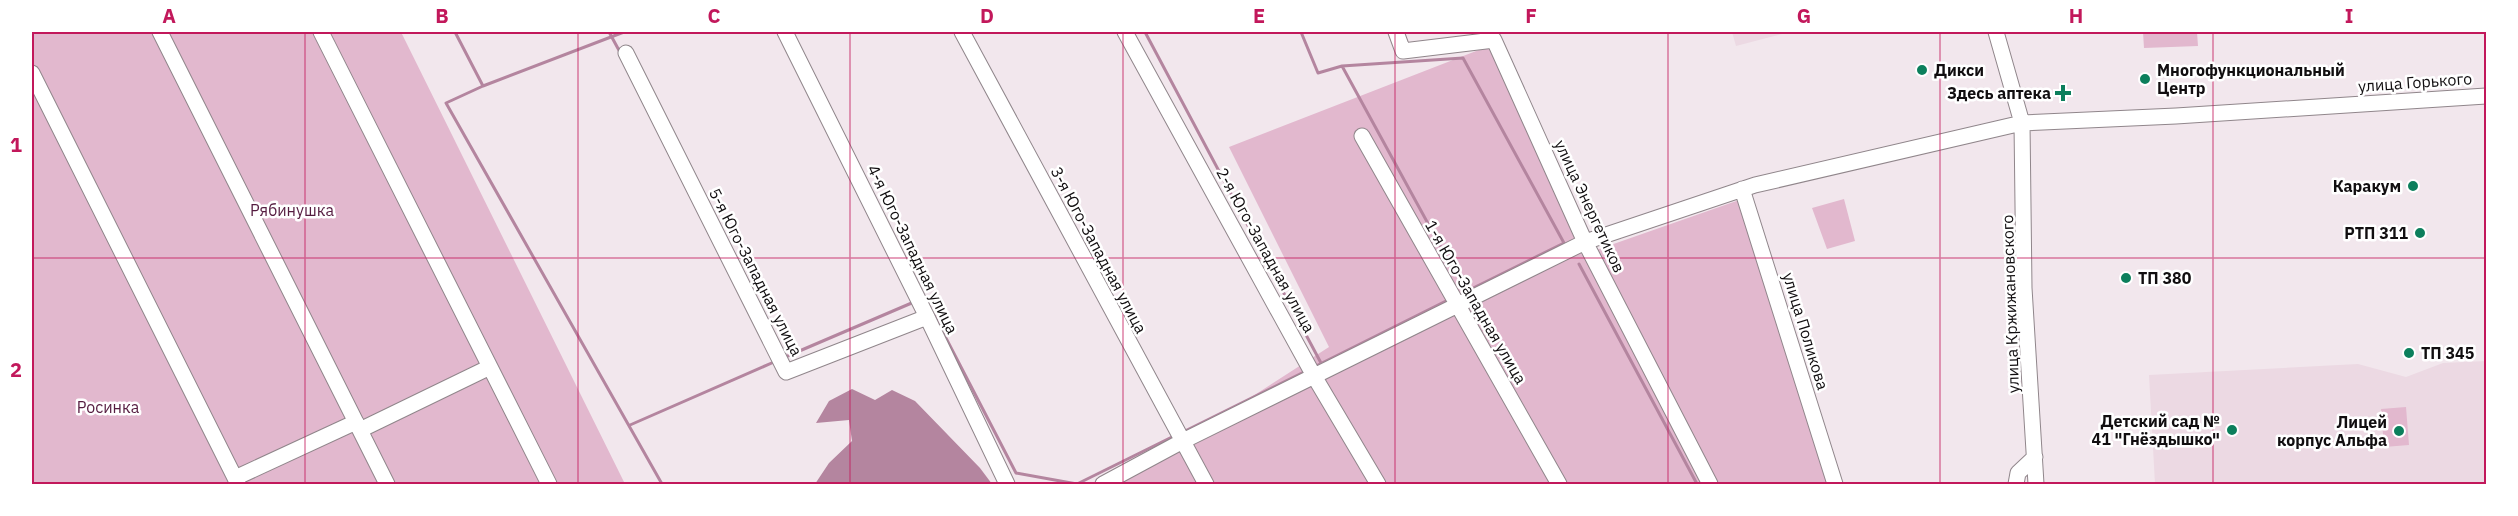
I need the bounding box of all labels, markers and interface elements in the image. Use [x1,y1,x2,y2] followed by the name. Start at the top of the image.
[162,2,176,29] text: A
[435,2,449,29] text: B
[707,2,721,29] text: C
[980,2,994,29] text: D
[1253,2,1265,29] text: E
[1525,2,1537,29] text: F
[1797,2,1811,29] text: G
[2069,2,2083,29] text: H
[2345,2,2353,29] text: I
[1934,60,1984,80] place label: Дикси
[2157,60,2345,98] place label: Многофункциональный Центр
[1915,63,1929,77] marker: Дикси
[2357,68,2473,96] street label: улица Горького
[2138,72,2152,86] marker: Многофункциональный Центр
[1947,83,2051,103] place label: Здесь аптека
[2056,86,2070,100] marker: Здесь аптека
[10,131,22,158] text: 1
[1550,136,1630,276] street label: улица Энергетиков
[863,161,963,337] street label: 4-я Юго-Западная улица
[1047,163,1152,337] street label: 3-я Юго-Западная улица
[1212,164,1320,336] street label: 2-я Юго-Западная улица
[2333,176,2401,196] place label: Каракум
[2406,179,2420,193] marker: Каракум
[705,185,807,360] street label: 5-я Юго-Западная улица
[250,200,334,220] park label: Рябинушка
[1997,214,2023,394] street label: улица Кржижановского
[1421,217,1531,388] street label: 1-я Юго-Западная улица
[2344,223,2408,243] place label: РТП 311
[2413,226,2427,240] marker: РТП 311
[2138,268,2192,288] place label: ТП 380
[1779,270,1833,392] street label: улица Поликова
[2119,271,2133,285] marker: ТП 380
[2421,343,2475,363] place label: ТП 345
[2402,346,2416,360] marker: ТП 345
[10,356,22,383] text: 2
[77,397,140,417] park label: Росинка
[2092,411,2220,449] place label: Детский сад № 41 "Гнёздышко"
[2277,412,2387,450] place label: Лицей корпус Альфа
[2225,423,2239,437] marker: Детский сад № 41 "Гнёздышко"
[2392,424,2406,438] marker: Лицей корпус Альфа

